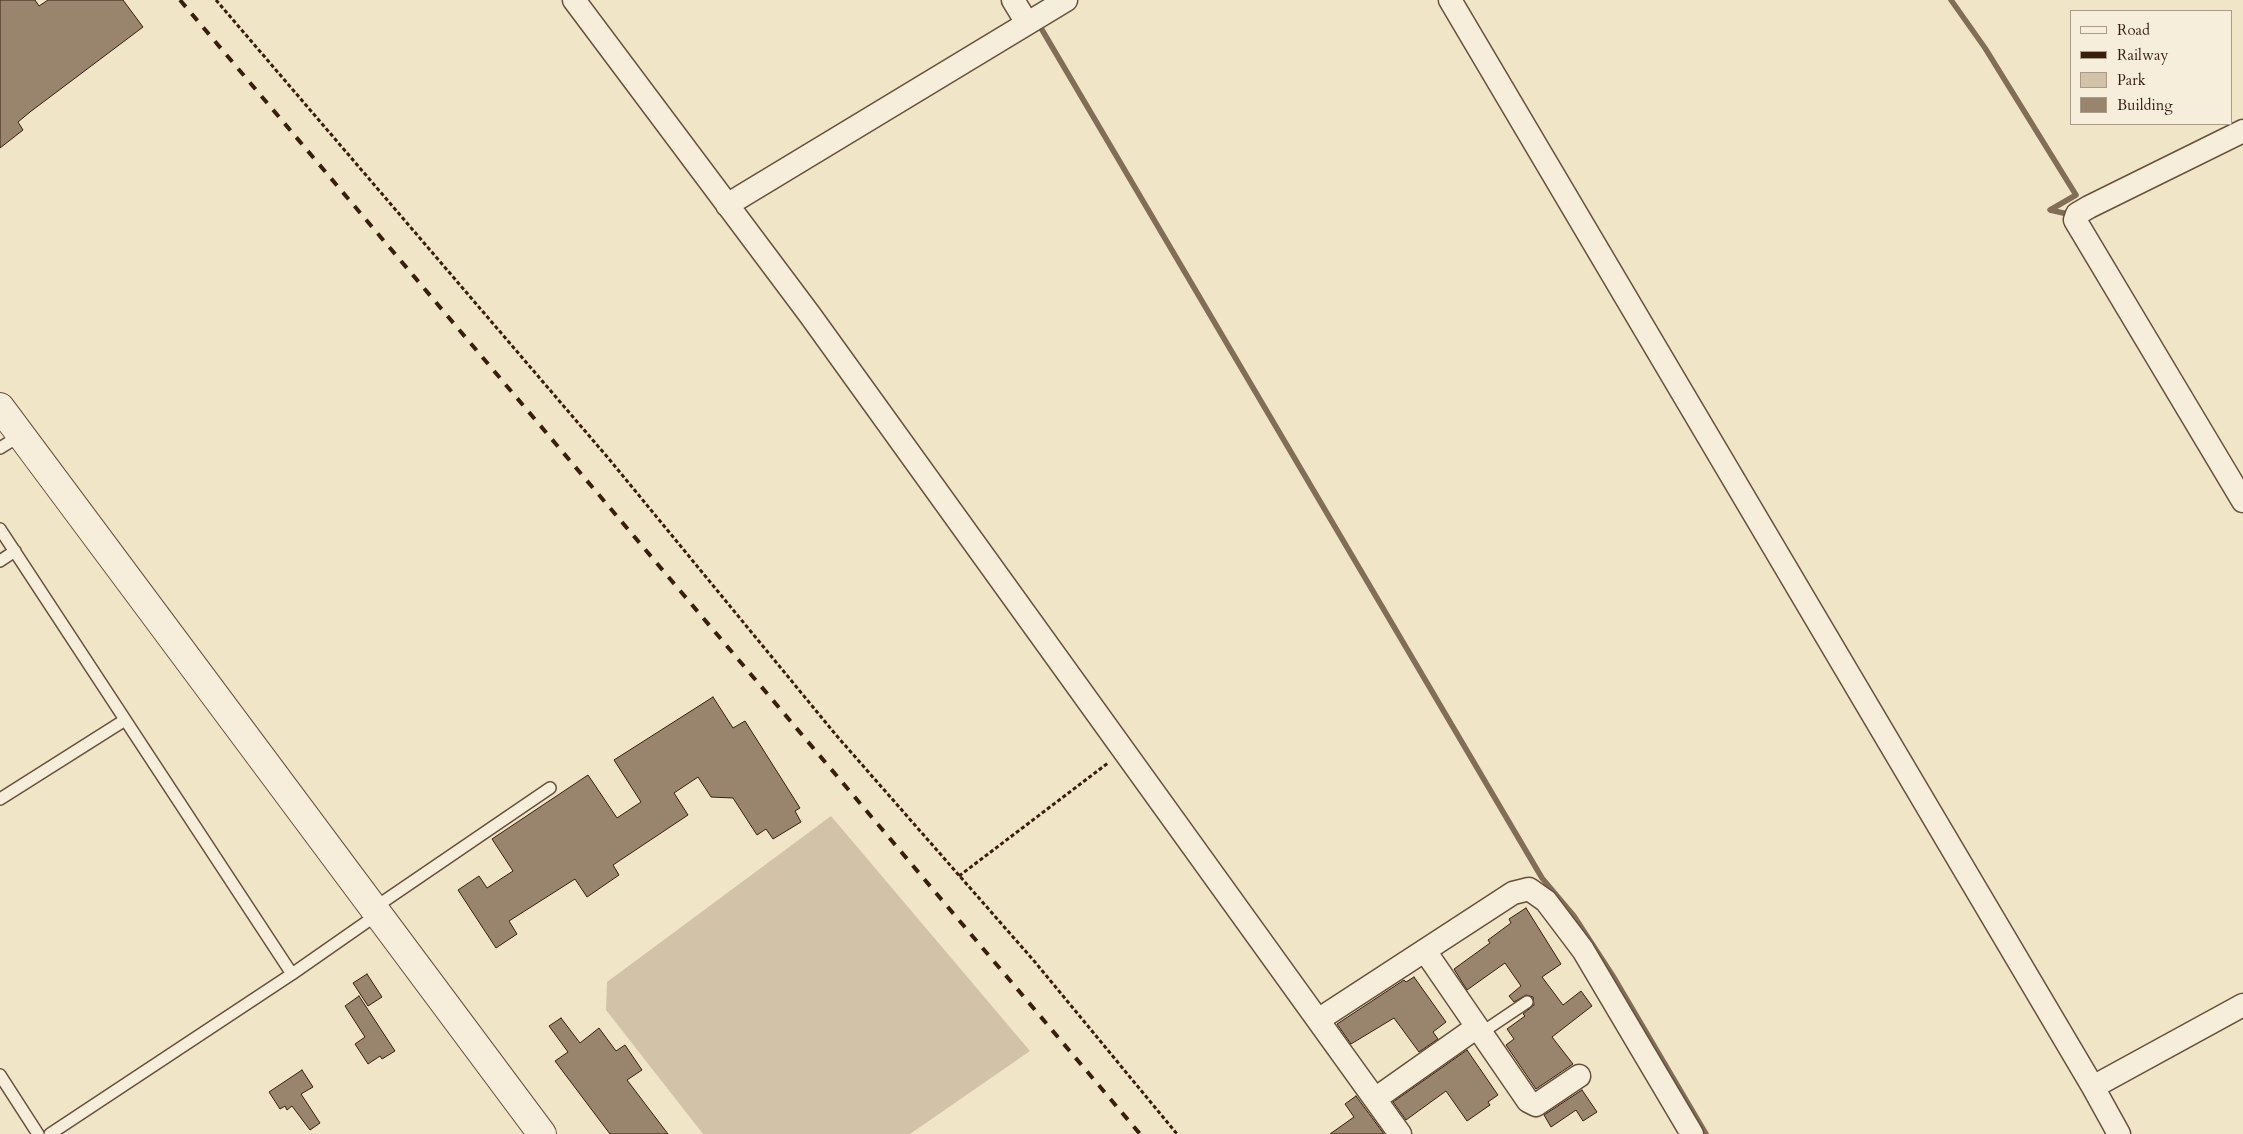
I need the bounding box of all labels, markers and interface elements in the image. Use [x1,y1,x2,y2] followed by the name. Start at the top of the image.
[2070,10,2233,125] legend
[2117,20,2150,40] text: Road
[2117,45,2168,65] text: Railway
[2117,70,2146,90] text: Park
[2117,95,2173,115] text: Building

